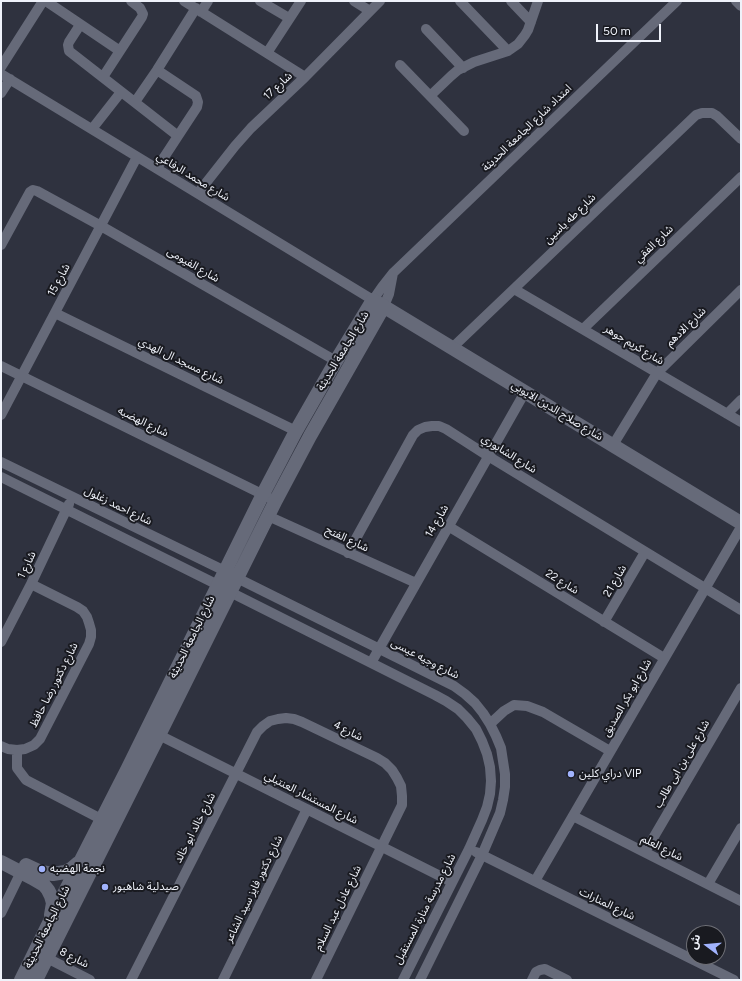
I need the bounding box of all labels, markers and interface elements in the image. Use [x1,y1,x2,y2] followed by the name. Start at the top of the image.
[598,16,663,42] scale bar
[603,24,631,38] text: 50 m
[261,69,295,103] street label: شارع 17
[479,82,575,174] street label: امتداد شارع الجامعة الحديثة
[154,150,232,204] street label: شارع محمد الرفاعي
[541,191,599,247] street label: شارع طه ياسين
[632,222,676,266] street label: شارع الفقي
[164,245,222,285] street label: شارع الفيومى
[45,261,73,299] street label: شارع 15
[663,305,709,349] street label: شارع الادهم
[314,309,372,393] street label: شارع الجامعة الحديثة
[602,322,666,368] street label: شارع كريم جوهر
[136,335,226,387] street label: شارع مسجد ال الهدي
[509,378,605,444] street label: شارع صلاح الدين الايوبي
[115,404,171,440] street label: شارع الهضبه
[479,432,539,476] street label: شارع الشابوري
[82,484,154,528] street label: شارع احمد زغلول
[422,502,452,540] street label: شارع 14
[323,523,371,555] street label: شارع الفتح
[15,549,39,581] street label: شارع 1
[601,563,629,599] street label: شارع 21
[543,567,581,597] street label: شارع 22
[166,593,218,681] street label: شارع الجامعة الحديثة
[389,636,461,682] street label: شارع وجيه عيسى
[27,640,81,730] street label: شارع دكتور رضا حافظ
[599,657,655,739] street label: شارع ابو بكر الصديق
[331,718,365,744] street label: شارع 4
[651,718,713,810] street label: شارع على بن ابى طالب
[579,767,641,781] place label: دراي كلين VIP
[262,769,360,827] street label: شارع المستشار العنتبلي
[566,769,576,779] marker: دراي كلين VIP
[172,791,218,865] street label: شارع خالد ابو خالد
[639,832,685,864] street label: شارع العلم
[222,833,286,945] street label: شارع دكتور فايز سيد الشاعر
[391,852,459,966] street label: شارع مدرسة منارة المستقبل
[50,862,105,876] place label: نجمة الهضبه
[312,863,364,953] street label: شارع عادل عبد السلام
[37,864,47,874] marker: نجمة الهضبه
[113,880,179,894] place label: صيدلية شاهبور
[100,882,110,892] marker: صيدلية شاهبور
[21,883,73,971] street label: شارع الجامعة الحديثة
[577,885,637,923] street label: شارع المنارات
[686,925,726,965] north arrow
[687,933,703,951] text: ش
[57,945,91,971] street label: شارع 8

